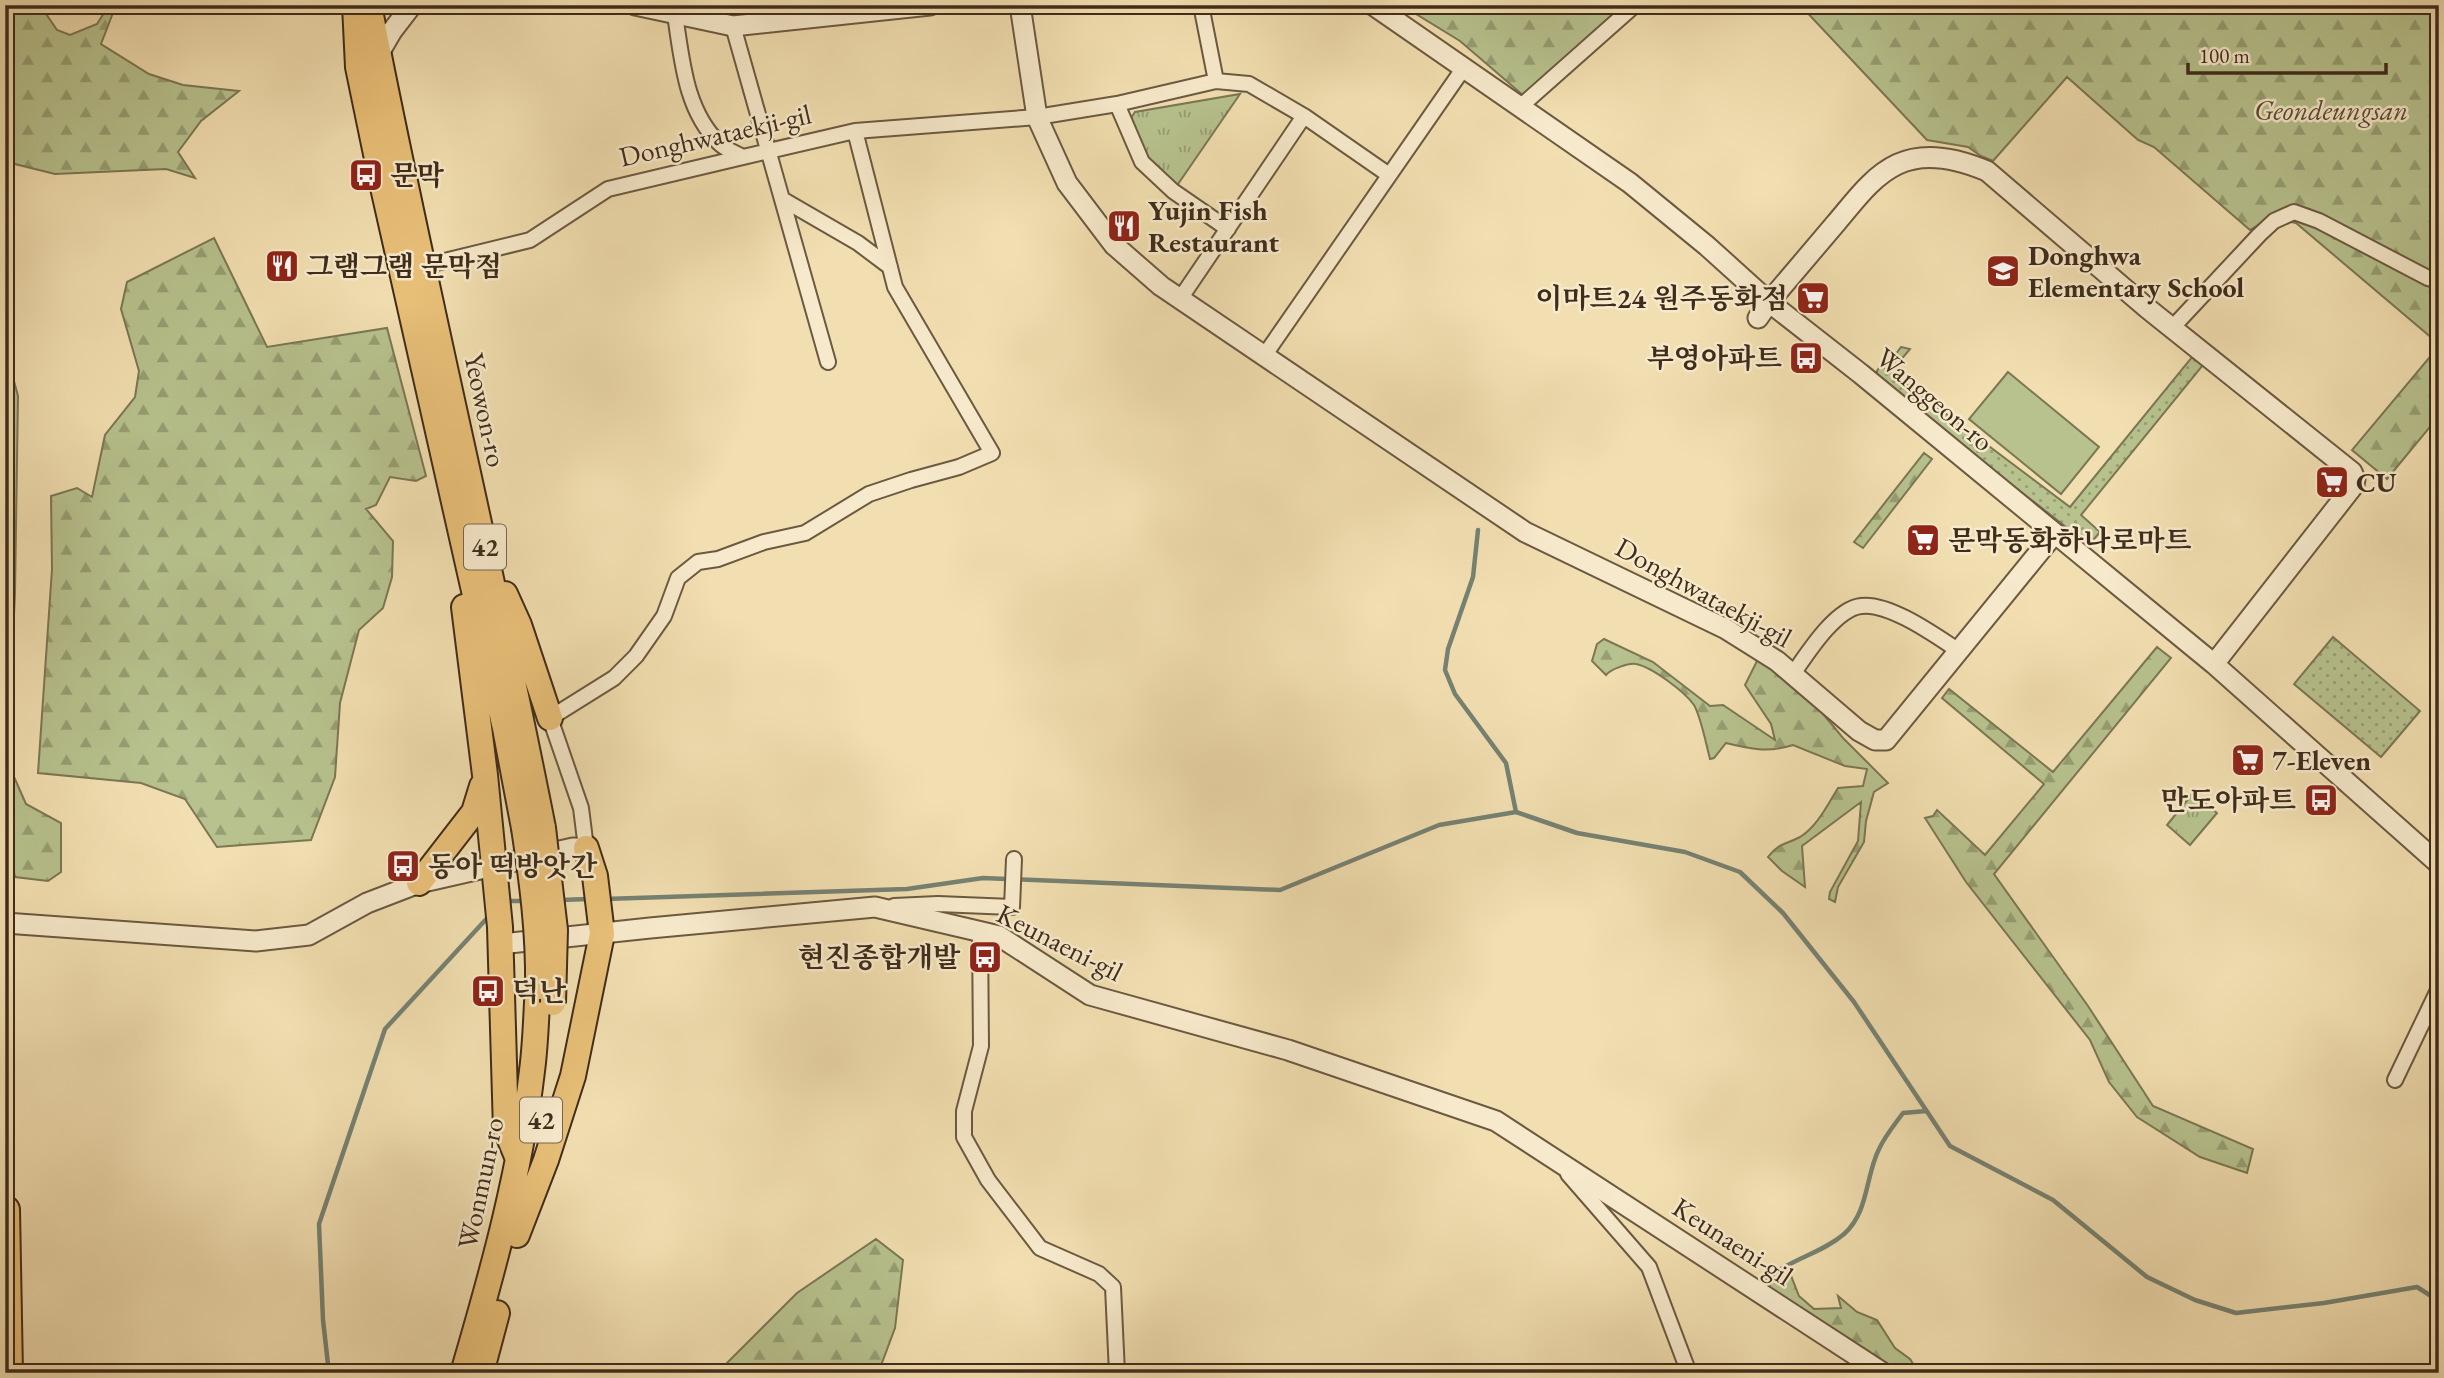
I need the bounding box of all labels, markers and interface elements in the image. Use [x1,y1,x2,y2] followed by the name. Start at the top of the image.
[2188,32,2386,76] scale bar
[2199,42,2250,69] text: 100 m
[2254,92,2408,128] park label: Geondeungsan
[615,95,815,175] street label: Donghwataekji-gil
[347,156,385,194] bus stop icon: 문막
[390,157,444,193] place label: 문막
[1148,192,1279,260] place label: Yujin Fish Restaurant
[1105,207,1143,245] restaurant icon: Yujin Fish Restaurant
[2028,237,2244,305] place label: Donghwa Elementary School
[263,247,301,285] restaurant icon: 그램그램 문막점
[306,248,502,284] place label: 그램그램 문막점
[1984,252,2022,290] school or university icon: Donghwa Elementary School
[1794,279,1832,317] supermarket icon: 이마트24 원주동화점
[1535,280,1788,316] place label: 이마트24 원주동화점
[1787,339,1825,377] bus stop icon: 부영아파트
[1869,339,2001,459] street label: Wanggeon-ro
[1647,340,1782,376] place label: 부영아파트
[456,350,516,470] street label: Yeowon-ro
[2313,463,2351,501] supermarket icon: CU
[2356,464,2397,500] place label: CU
[1904,521,1942,559] supermarket icon: 문막동화하나로마트
[1948,522,2191,558] place label: 문막동화하나로마트
[464,524,506,569] road number: 42
[1609,529,1799,655] street label: Donghwataekji-gil
[2229,741,2267,779] supermarket icon: 7-Eleven
[2272,742,2371,778] place label: 7-Eleven
[2302,781,2340,819] bus stop icon: 만도아파트
[2161,782,2296,818] place label: 만도아파트
[384,847,422,885] bus stop icon: 동아 떡방앗간
[428,848,598,884] place label: 동아 떡방앗간
[991,895,1129,989] street label: Keunaeni-gil
[966,938,1004,976] bus stop icon: 현진종합개발
[798,939,961,975] place label: 현진종합개발
[469,972,507,1010] bus stop icon: 덕난
[512,973,567,1009] place label: 덕난
[520,1098,562,1142] road number: 42
[448,1114,512,1252] street label: Wonmun-ro
[1666,1189,1800,1293] street label: Keunaeni-gil

